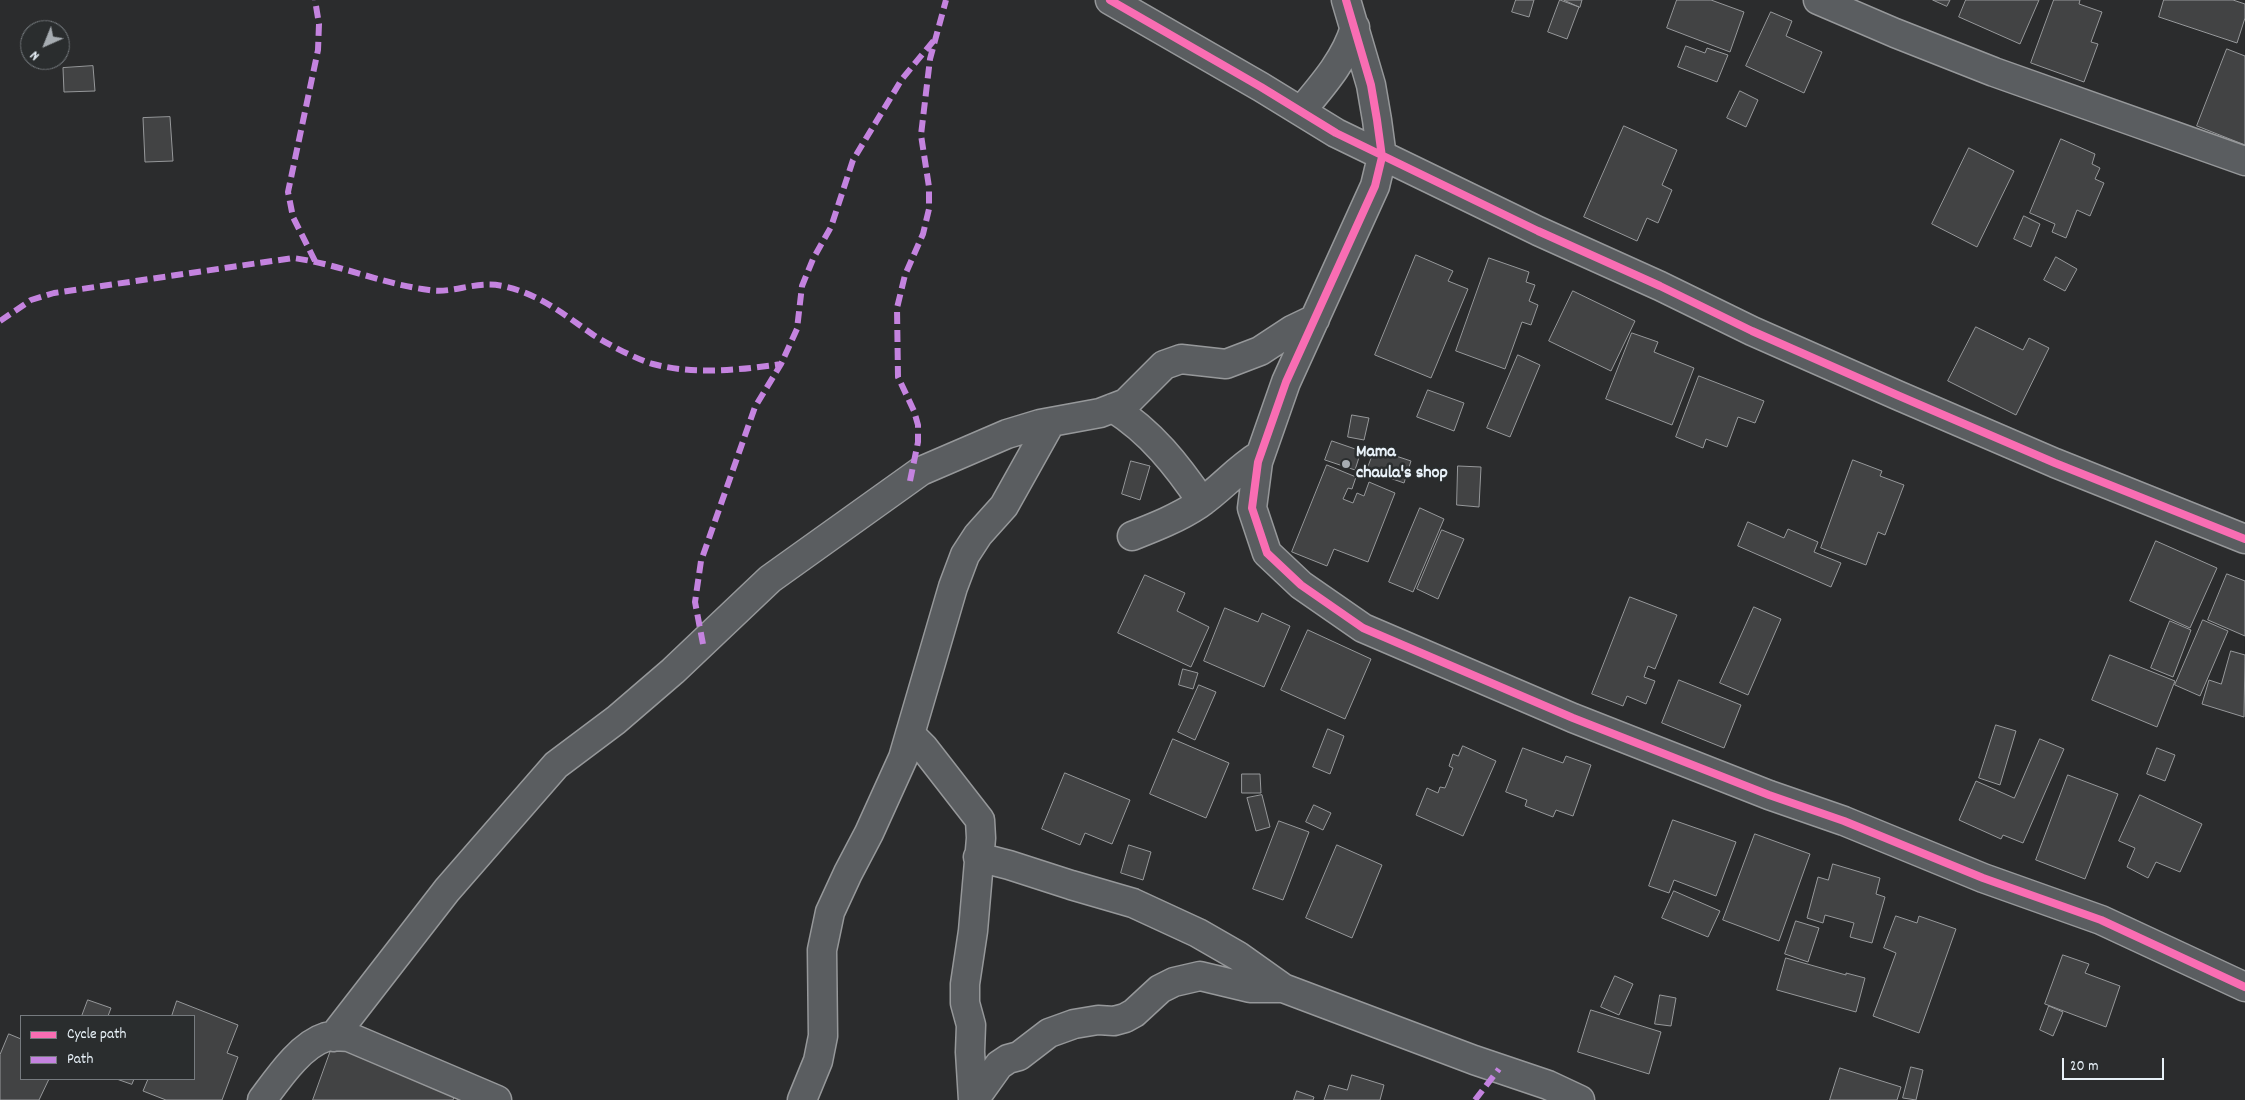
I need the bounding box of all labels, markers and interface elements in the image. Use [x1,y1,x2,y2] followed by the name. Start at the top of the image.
[20,20,70,70] north arrow
[26,45,45,65] text: N
[1356,443,1448,486] place label: Mama chaula's shop
[1340,458,1352,470] marker: Mama chaula's shop
[20,1015,195,1080] legend
[67,1024,126,1046] text: Cycle path
[2065,1048,2168,1080] scale bar
[67,1049,93,1071] text: Path
[2070,1056,2098,1078] text: 20 m

